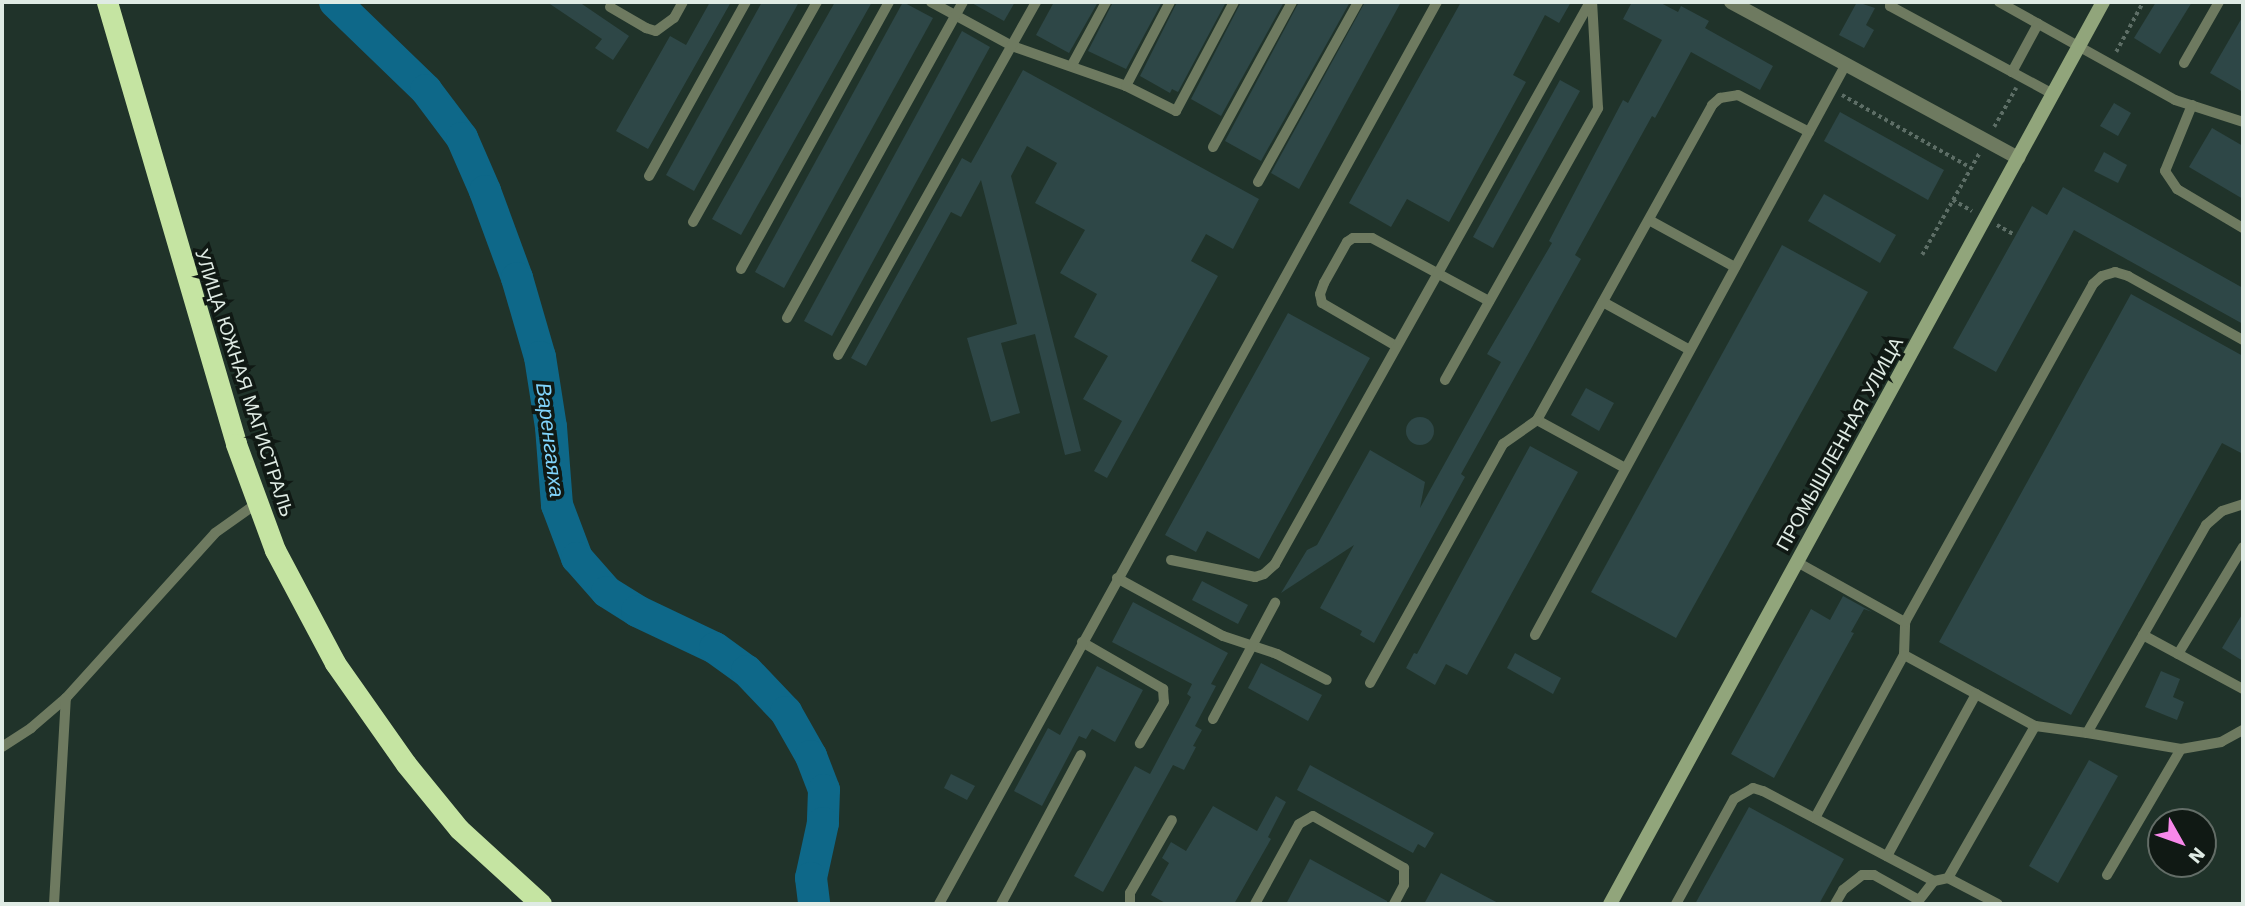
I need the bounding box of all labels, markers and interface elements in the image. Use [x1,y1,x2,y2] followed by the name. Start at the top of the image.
[190,246,298,520] street label: УЛИЦА ЮЖНАЯ МАГИСТРАЛЬ
[1772,333,1908,555] street label: ПРОМЫШЛЕННАЯ УЛИЦА
[530,381,570,499] water label: Варенгаяха
[2147,808,2217,878] north arrow
[2184,843,2210,868] text: N

